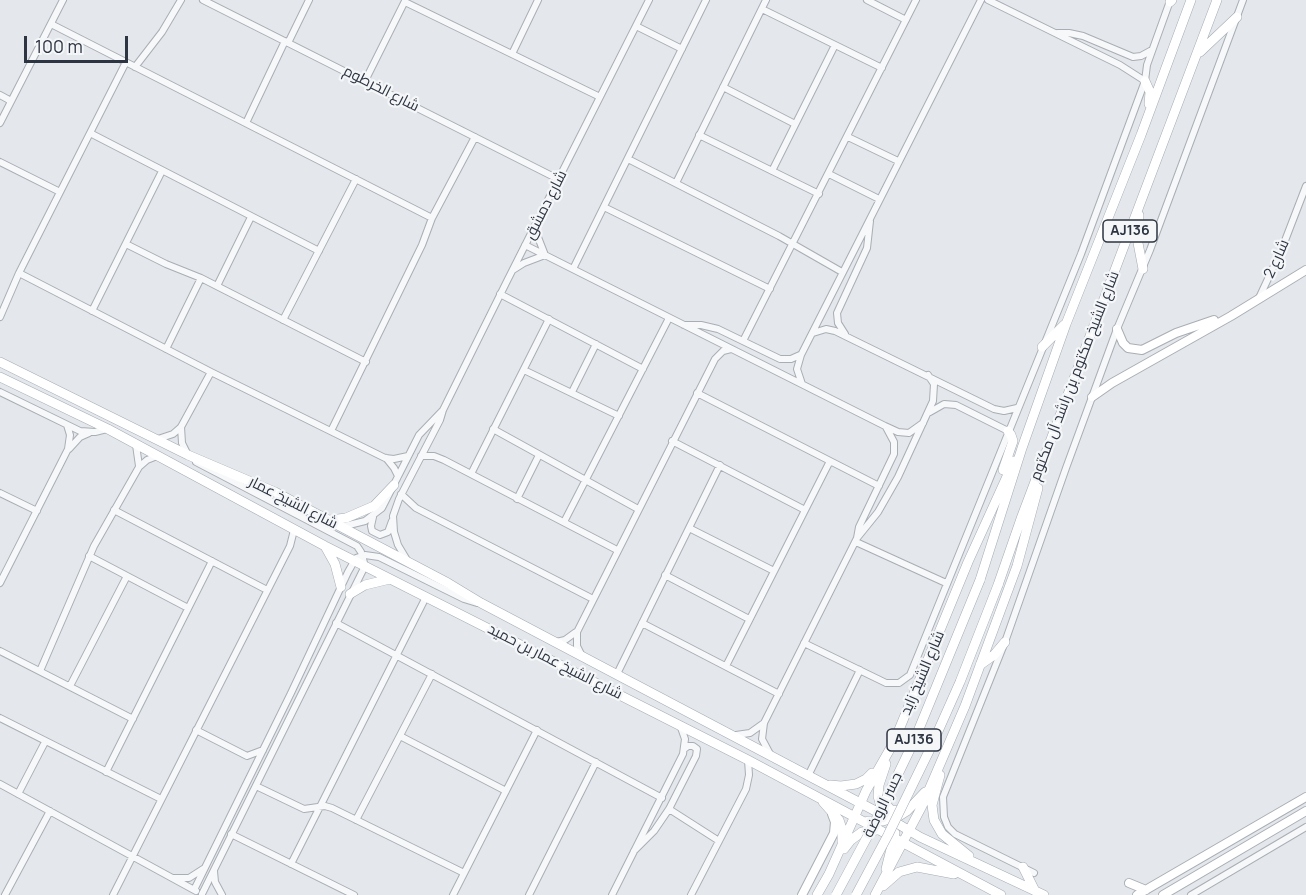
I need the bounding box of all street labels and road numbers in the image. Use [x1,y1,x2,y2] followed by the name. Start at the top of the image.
[340,62,422,116] street label: شارع الخرطوم
[521,167,571,243] street label: شارع دمشق
[1103,220,1157,242] road number: AJ136
[1261,237,1293,281] street label: شارع 2
[1027,269,1123,483] street label: شارع الشيخ مكتوم بن راشد آل مكتوم
[246,473,340,533] street label: شارع الشيخ عمار
[485,620,625,704] street label: شارع الشيخ عمار بن حميد
[897,628,949,718] street label: شارع الشيخ زايد
[887,729,941,751] road number: AJ136
[860,769,906,841] street label: جسر الروضة

